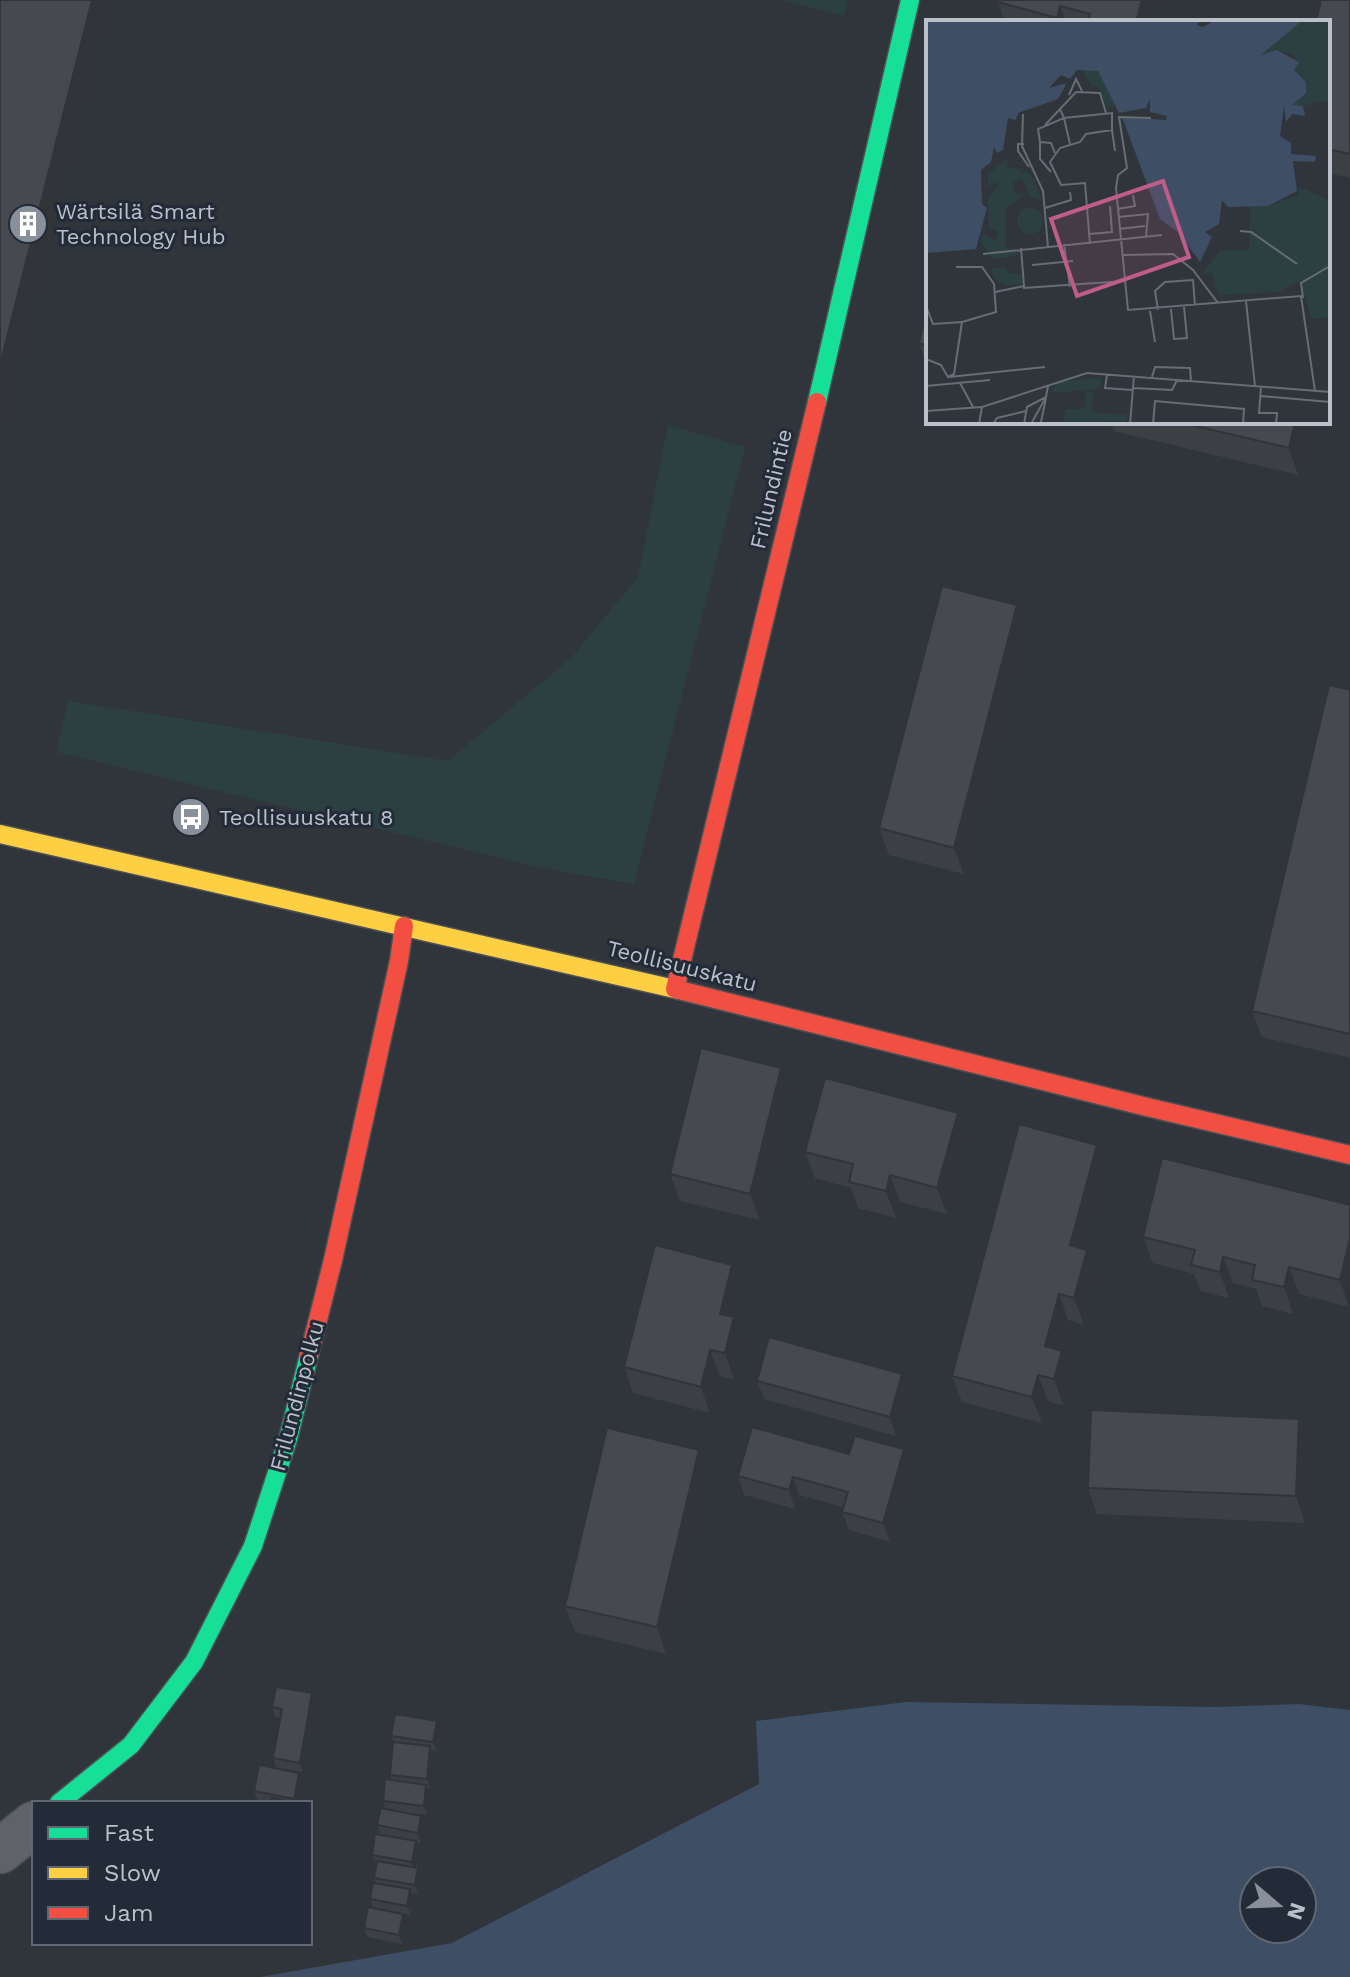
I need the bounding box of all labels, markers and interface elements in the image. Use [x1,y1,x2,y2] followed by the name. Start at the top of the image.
[926,20,1330,424] inset map
[56,199,226,249] place label: Wärtsilä Smart Technology Hub
[7,203,49,245] building icon: Wärtsilä Smart Technology Hub
[745,427,797,551] street label: Frilundintie
[170,796,212,838] bus stop icon: Teollisuuskatu 8
[219,805,394,830] place label: Teollisuuskatu 8
[605,935,759,997] street label: Teollisuuskatu
[265,1318,329,1474] street label: Frilundinpolku
[32,1801,312,1945] legend
[104,1819,154,1847] text: Fast
[104,1859,161,1887] text: Slow
[1238,1865,1318,1945] north arrow
[104,1899,154,1927] text: Jam
[1282,1900,1311,1923] text: N

